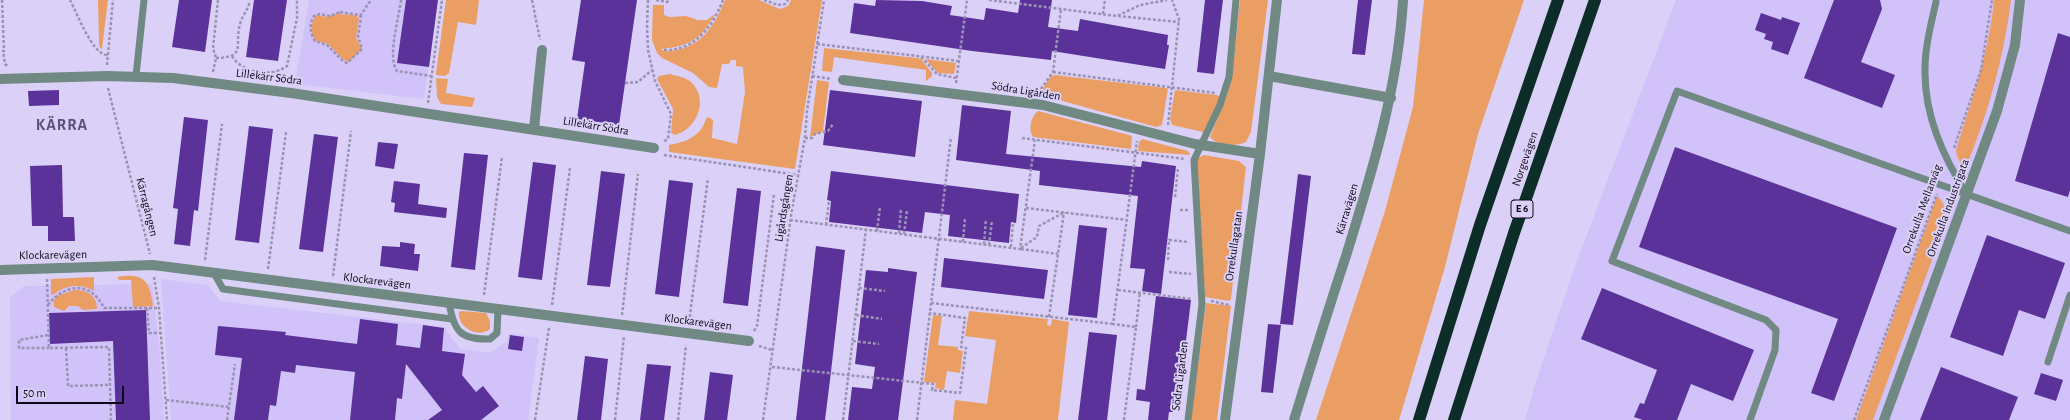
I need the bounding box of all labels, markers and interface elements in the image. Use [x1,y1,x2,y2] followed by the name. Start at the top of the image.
[235,66,303,88] street label: Lillekärr Södra
[990,78,1062,104] street label: Södra Ligården
[562,114,630,138] street label: Lillekärr Södra
[36,115,88,135] district label: KÄRRA
[1509,130,1541,188] street label: Norgevägen
[1924,157,1972,259] street label: Orrekulla Industrigata
[1899,162,1945,256] street label: Orrekulla Mellanväg
[772,173,796,243] street label: Ligårdsgången
[133,176,161,238] street label: Kärragången
[1332,182,1362,236] street label: Kärravägen
[1511,200,1533,218] road number: E 6
[1222,210,1246,282] street label: Orrekullagatan
[19,247,87,263] street label: Klockarevägen
[342,270,412,292] street label: Klockarevägen
[663,311,733,333] street label: Klockarevägen
[1169,341,1191,411] street label: Södra Ligården
[18,378,126,404] scale bar
[23,387,46,399] text: 50 m

